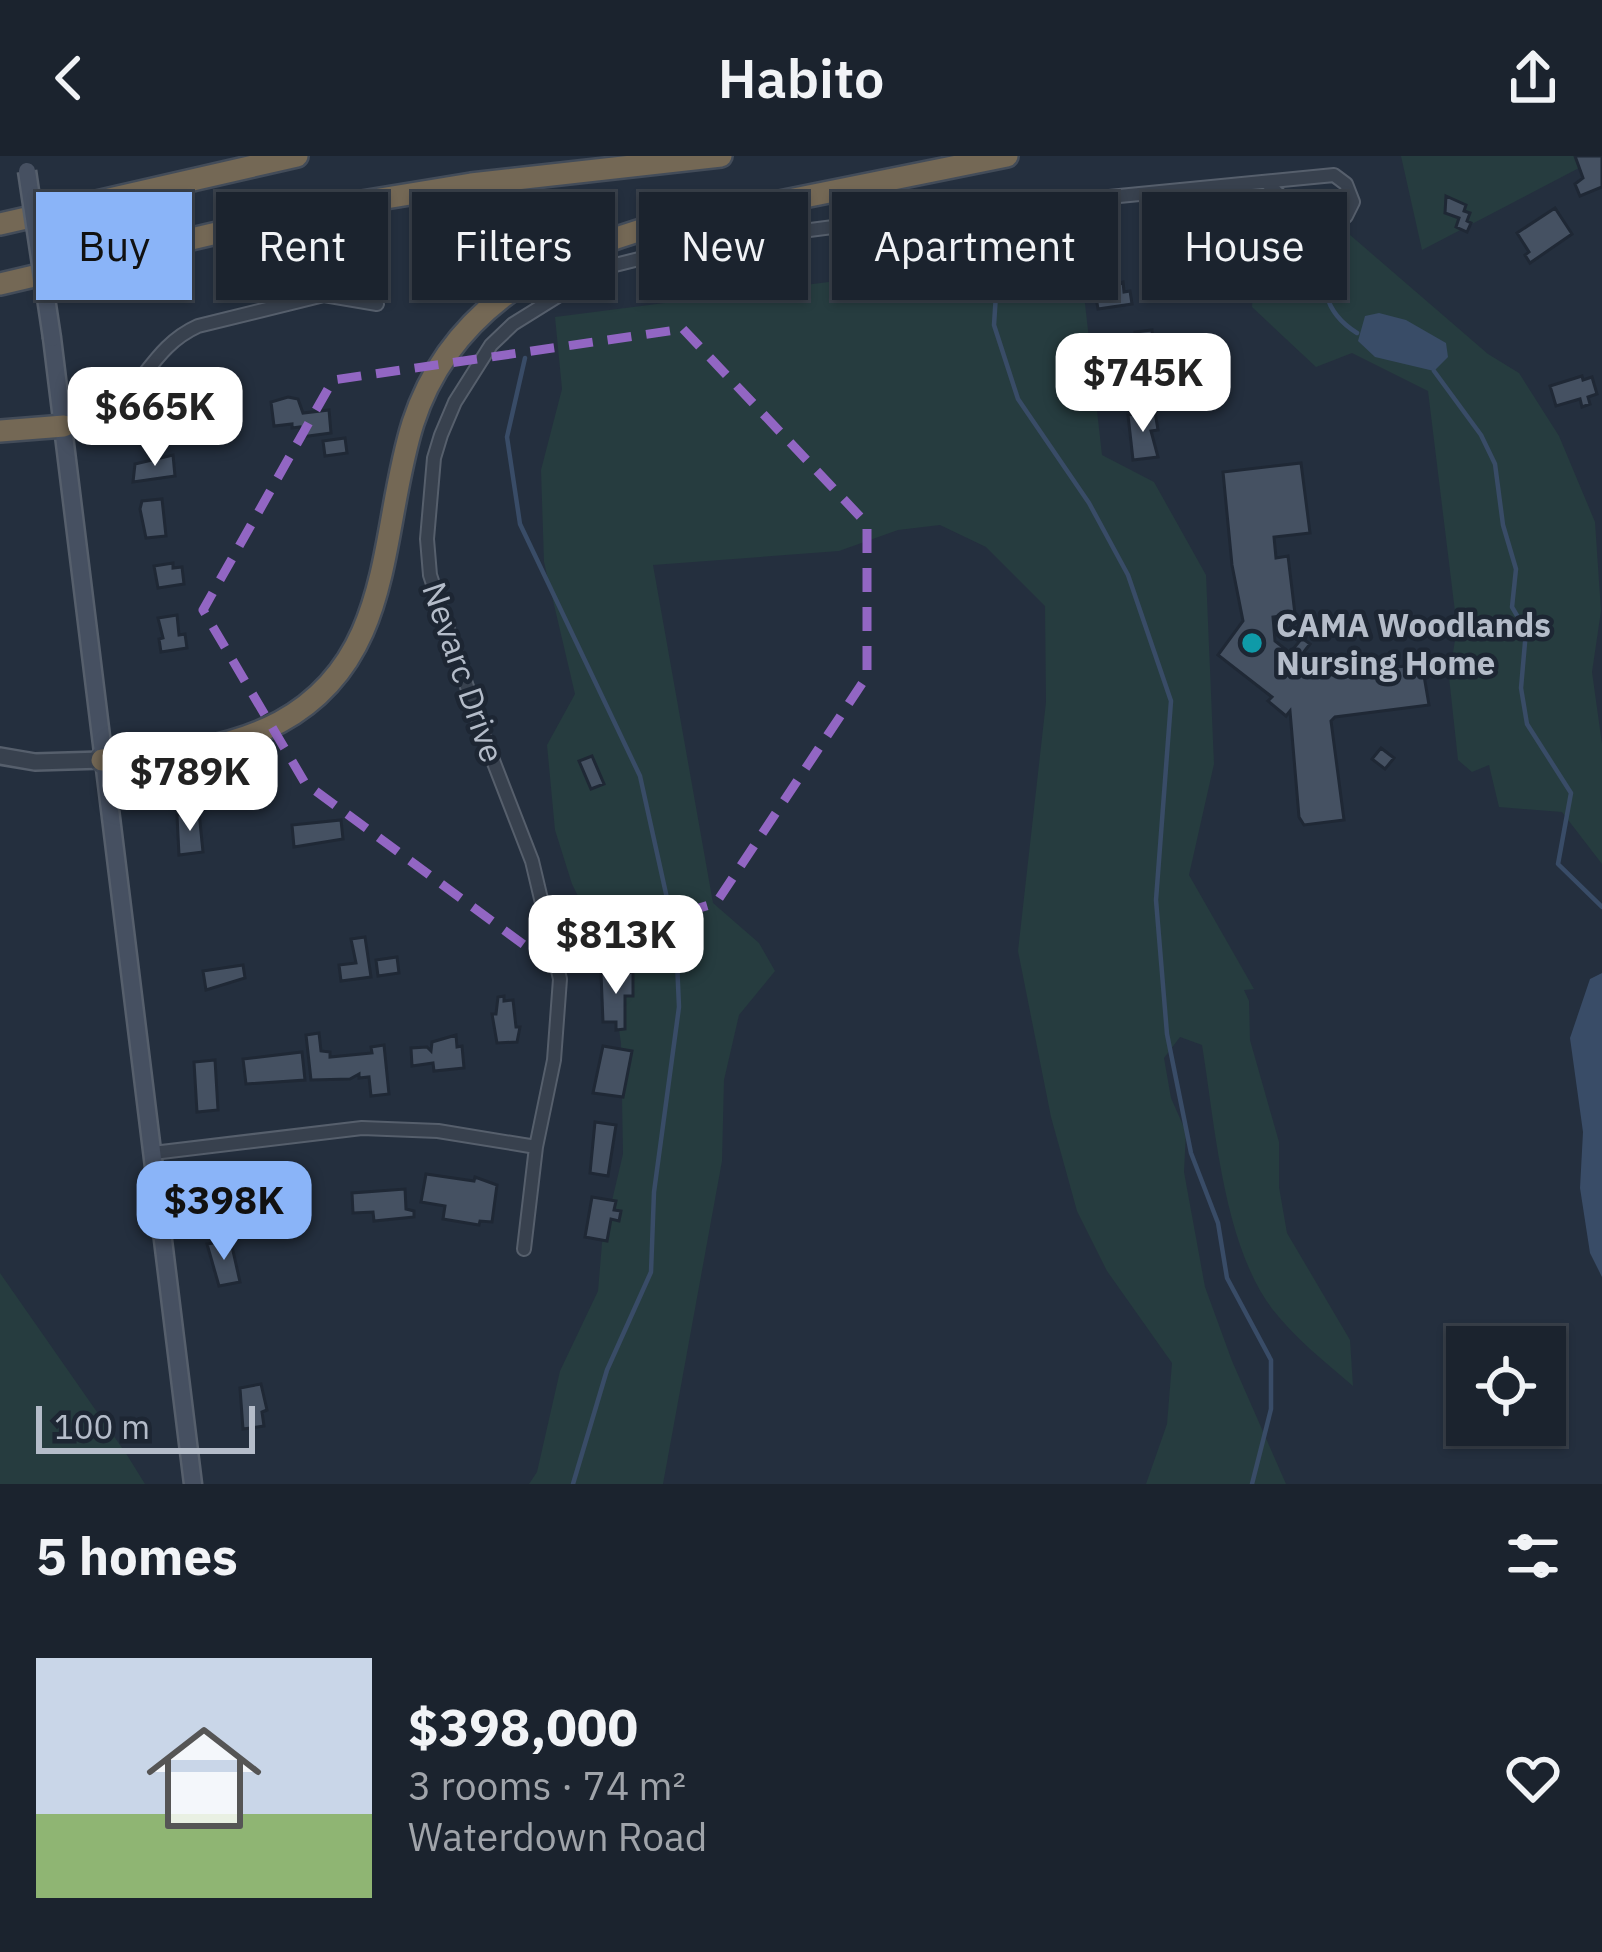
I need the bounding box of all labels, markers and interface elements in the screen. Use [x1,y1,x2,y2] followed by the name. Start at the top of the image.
[718,43,884,113] text: Habito
[36,45,102,111] icon: back
[1500,45,1566,111] icon: share
[36,192,192,300] chip: Buy
[216,192,388,300] chip: Rent
[412,192,615,300] chip: Filters
[639,192,808,300] chip: New
[832,192,1118,300] chip: Apartment
[1142,192,1347,300] chip: House
[1059,333,1227,435] pin: $745K
[1083,346,1203,397] text: $745K
[71,367,239,469] pin: $665K
[95,380,215,431] text: $665K
[413,576,515,768] street label: Nevarc Drive
[1276,603,1551,684] place label: CAMA Woodlands Nursing Home
[1239,630,1265,656] marker: CAMA Woodlands Nursing Home
[106,732,274,834] pin: $789K
[130,745,250,796] text: $789K
[532,895,700,997] pin: $813K
[556,908,676,959] text: $813K
[140,1161,308,1263] pin: $398K
[164,1174,284,1225] text: $398K
[1446,1326,1566,1446] map controls
[1446,1326,1566,1446] button: locate
[36,1400,255,1453] scale bar
[54,1405,150,1448] text: 100 m
[36,1523,238,1589] text: 5 homes
[1500,1523,1566,1589] icon: filters
[408,1694,638,1760] text: $398,000
[132,1706,276,1850] icon: home
[1500,1745,1566,1811] icon: heart
[408,1760,686,1811] text: 3 rooms · 74 m²
[408,1811,707,1862] text: Waterdown Road

